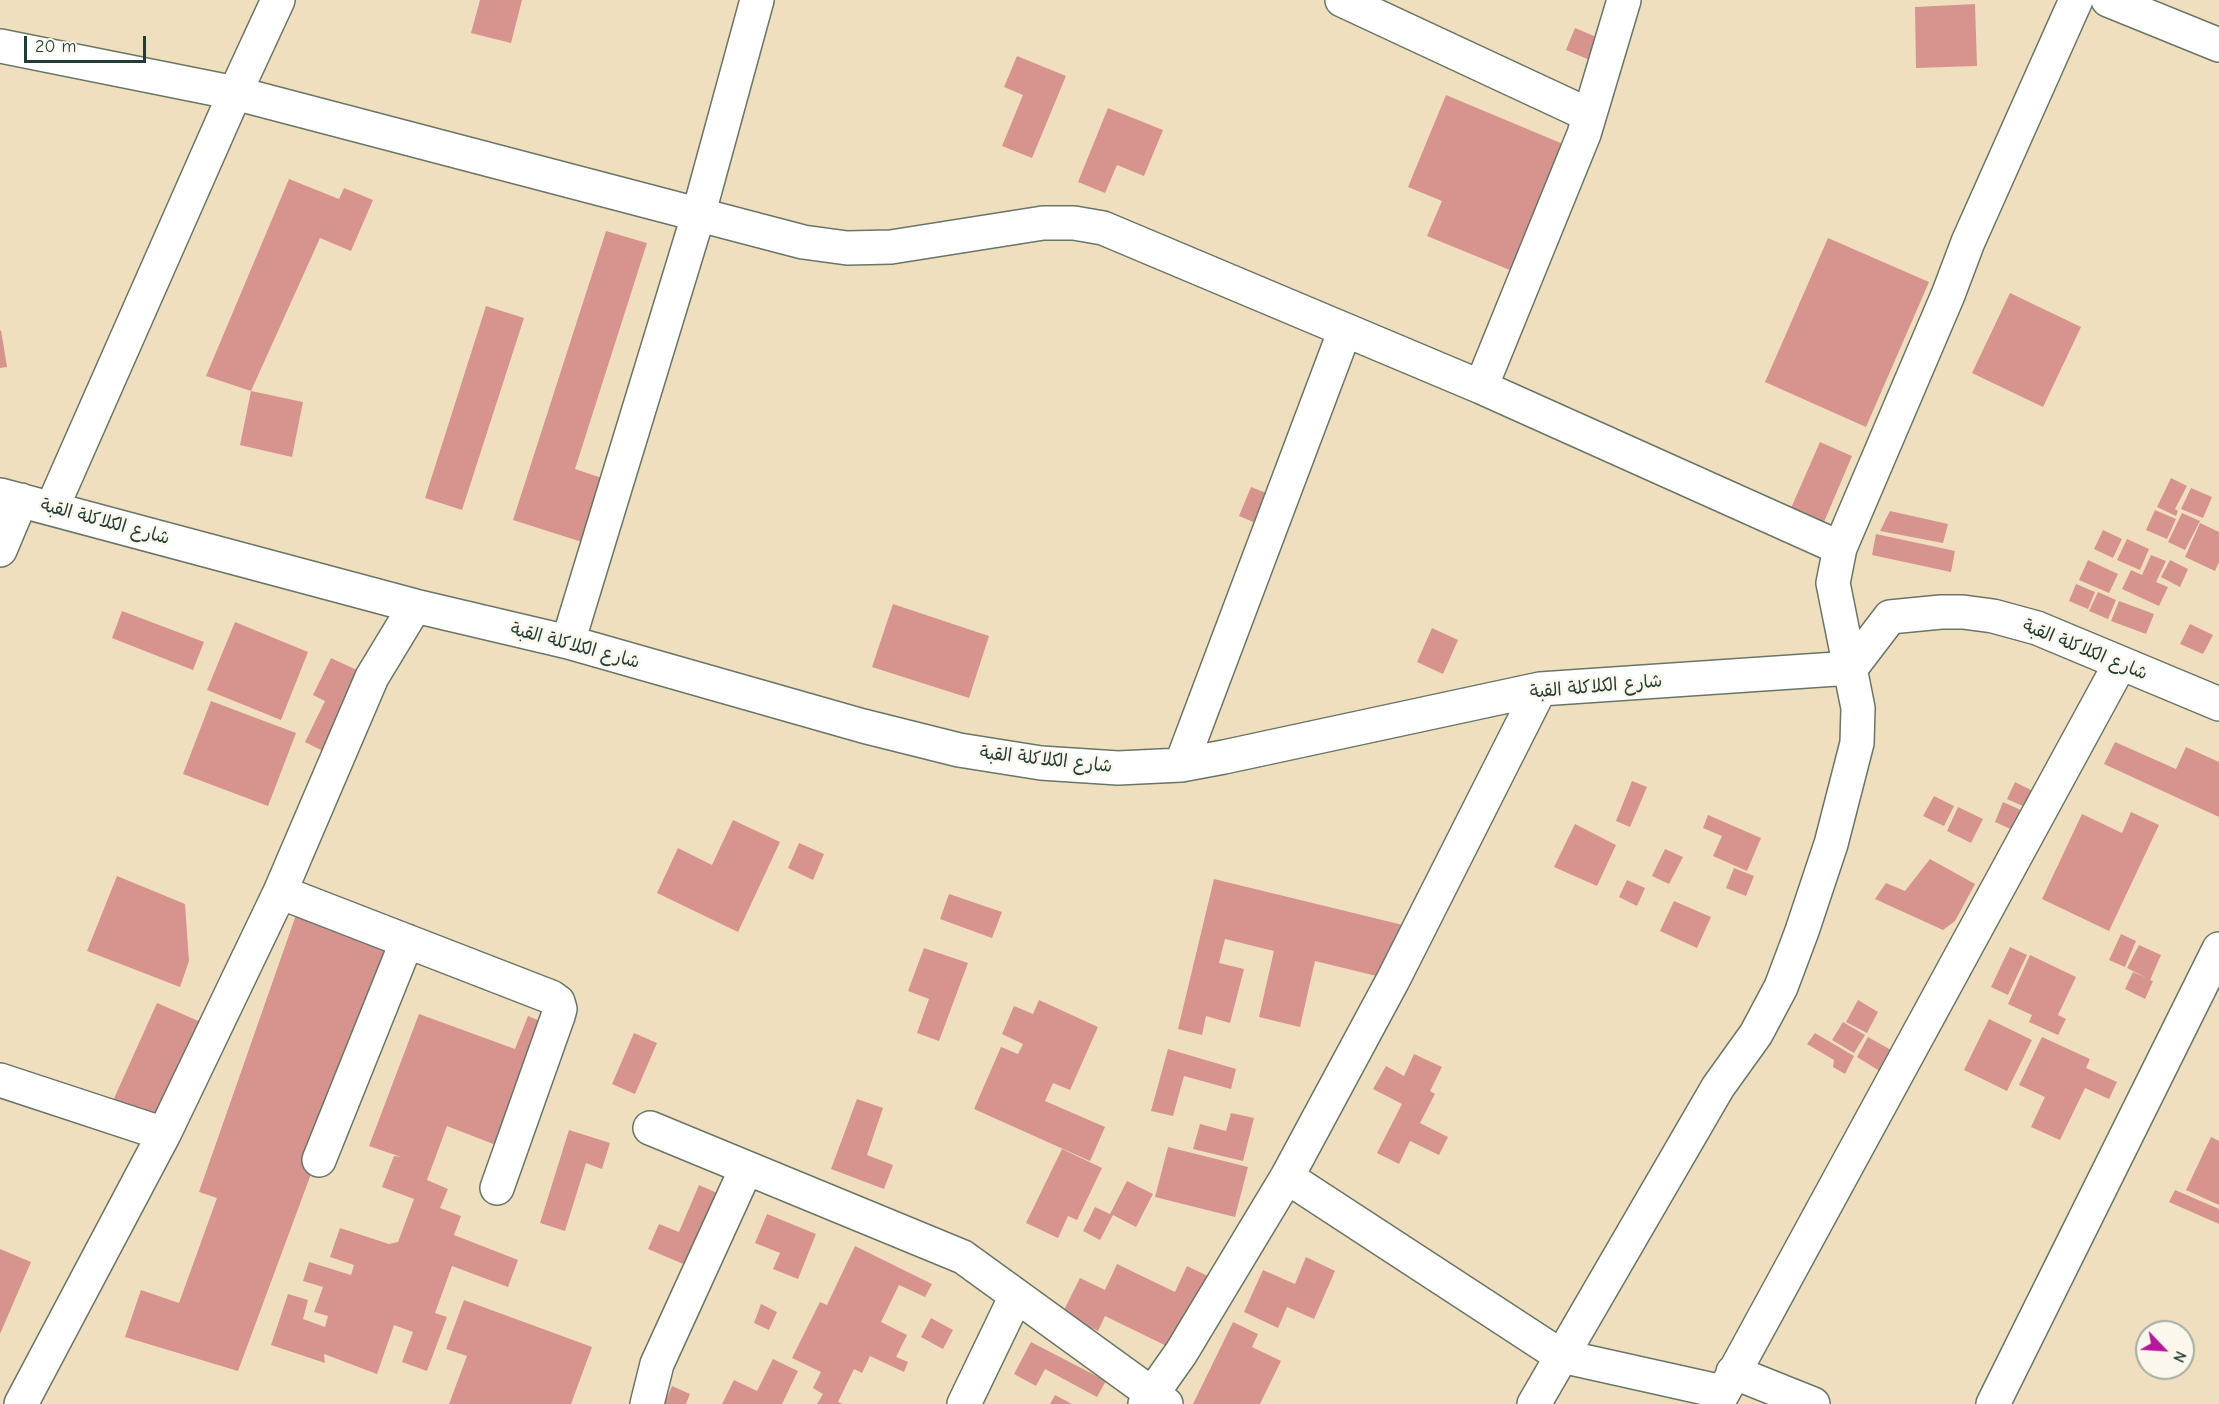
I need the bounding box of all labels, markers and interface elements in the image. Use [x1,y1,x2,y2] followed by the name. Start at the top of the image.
[27,24,148,62] scale bar
[35,36,76,57] text: 20 m
[38,494,172,550] street label: شارع الكلاكلة القبة
[2019,615,2151,685] street label: شارع الكلاكلة القبة
[508,618,642,674] street label: شارع الكلاكلة القبة
[1529,670,1663,704] street label: شارع الكلاكلة القبة
[979,742,1113,778] street label: شارع الكلاكلة القبة
[2135,1320,2195,1380] north arrow
[2169,1348,2190,1365] text: N

